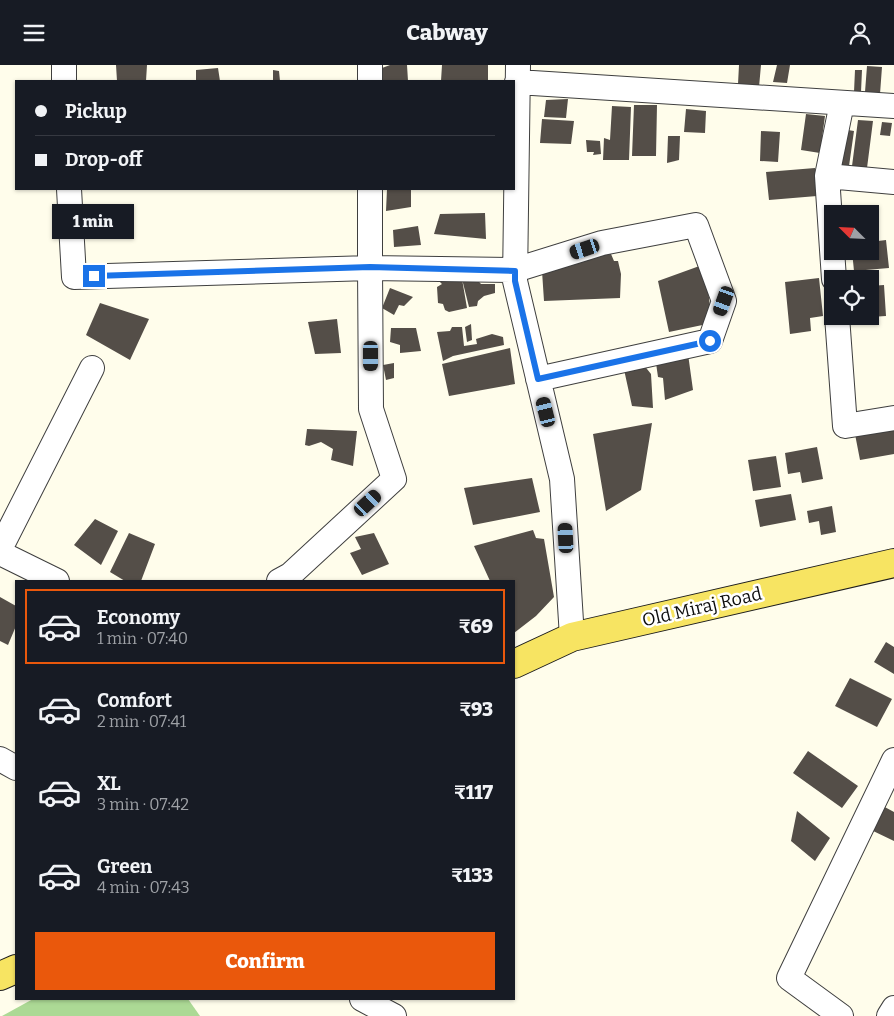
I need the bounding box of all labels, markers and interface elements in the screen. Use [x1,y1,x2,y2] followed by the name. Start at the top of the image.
[20,19,48,47] icon: menu
[406,19,488,46] text: Cabway
[846,19,874,47] icon: person
[65,100,127,123] text: Pickup
[65,148,143,171] text: Drop-off
[53,203,135,239] callout: 1 min
[824,205,879,260] north arrow
[824,205,879,325] map controls
[73,212,113,231] text: 1 min
[568,237,601,261] car
[83,265,105,287] route end
[824,270,879,325] button: locate
[711,284,736,318] car
[699,330,721,352] route start
[363,341,378,371] car
[535,396,556,428] car
[351,487,384,519] car
[557,523,574,553] car
[640,582,764,631] street label: Old Miraj Road
[37,604,82,649] icon: car
[97,606,180,629] text: Economy
[459,615,493,638] text: ₹69
[97,629,188,648] text: 1 min · 07:40
[37,687,82,732] icon: car
[97,689,172,712] text: Comfort
[459,698,493,721] text: ₹93
[97,712,186,731] text: 2 min · 07:41
[37,770,82,815] icon: car
[97,772,121,795] text: XL
[454,781,493,804] text: ₹117
[97,795,189,814] text: 3 min · 07:42
[37,853,82,898] icon: car
[97,855,152,878] text: Green
[451,864,493,887] text: ₹133
[97,878,190,897] text: 4 min · 07:43
[35,932,495,990] button: Confirm

